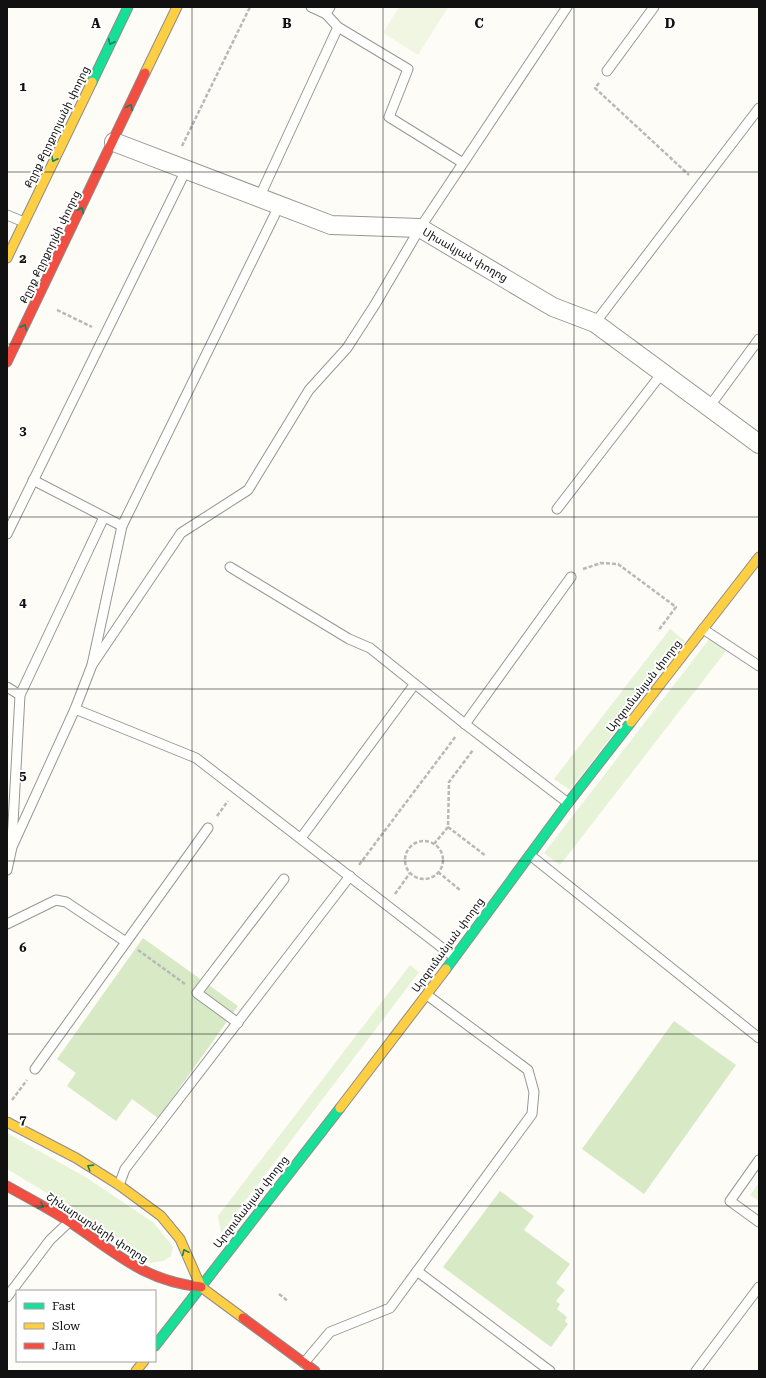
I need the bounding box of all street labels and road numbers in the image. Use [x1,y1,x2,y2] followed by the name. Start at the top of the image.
[22,64,92,190] street label: Քըրք Քըրքորյանի փողոց
[17,188,83,306] street label: Քըրք Քըրքորյնի փողոց
[420,225,510,285] street label: Սիսակյան փողոց
[604,637,684,735] street label: Արզումանյան փողոց
[409,895,487,995] street label: Արզումանյան փողոց
[211,1153,291,1251] street label: Արզումանյան փողոց
[44,1190,150,1266] street label: Շինարարների փողոց

